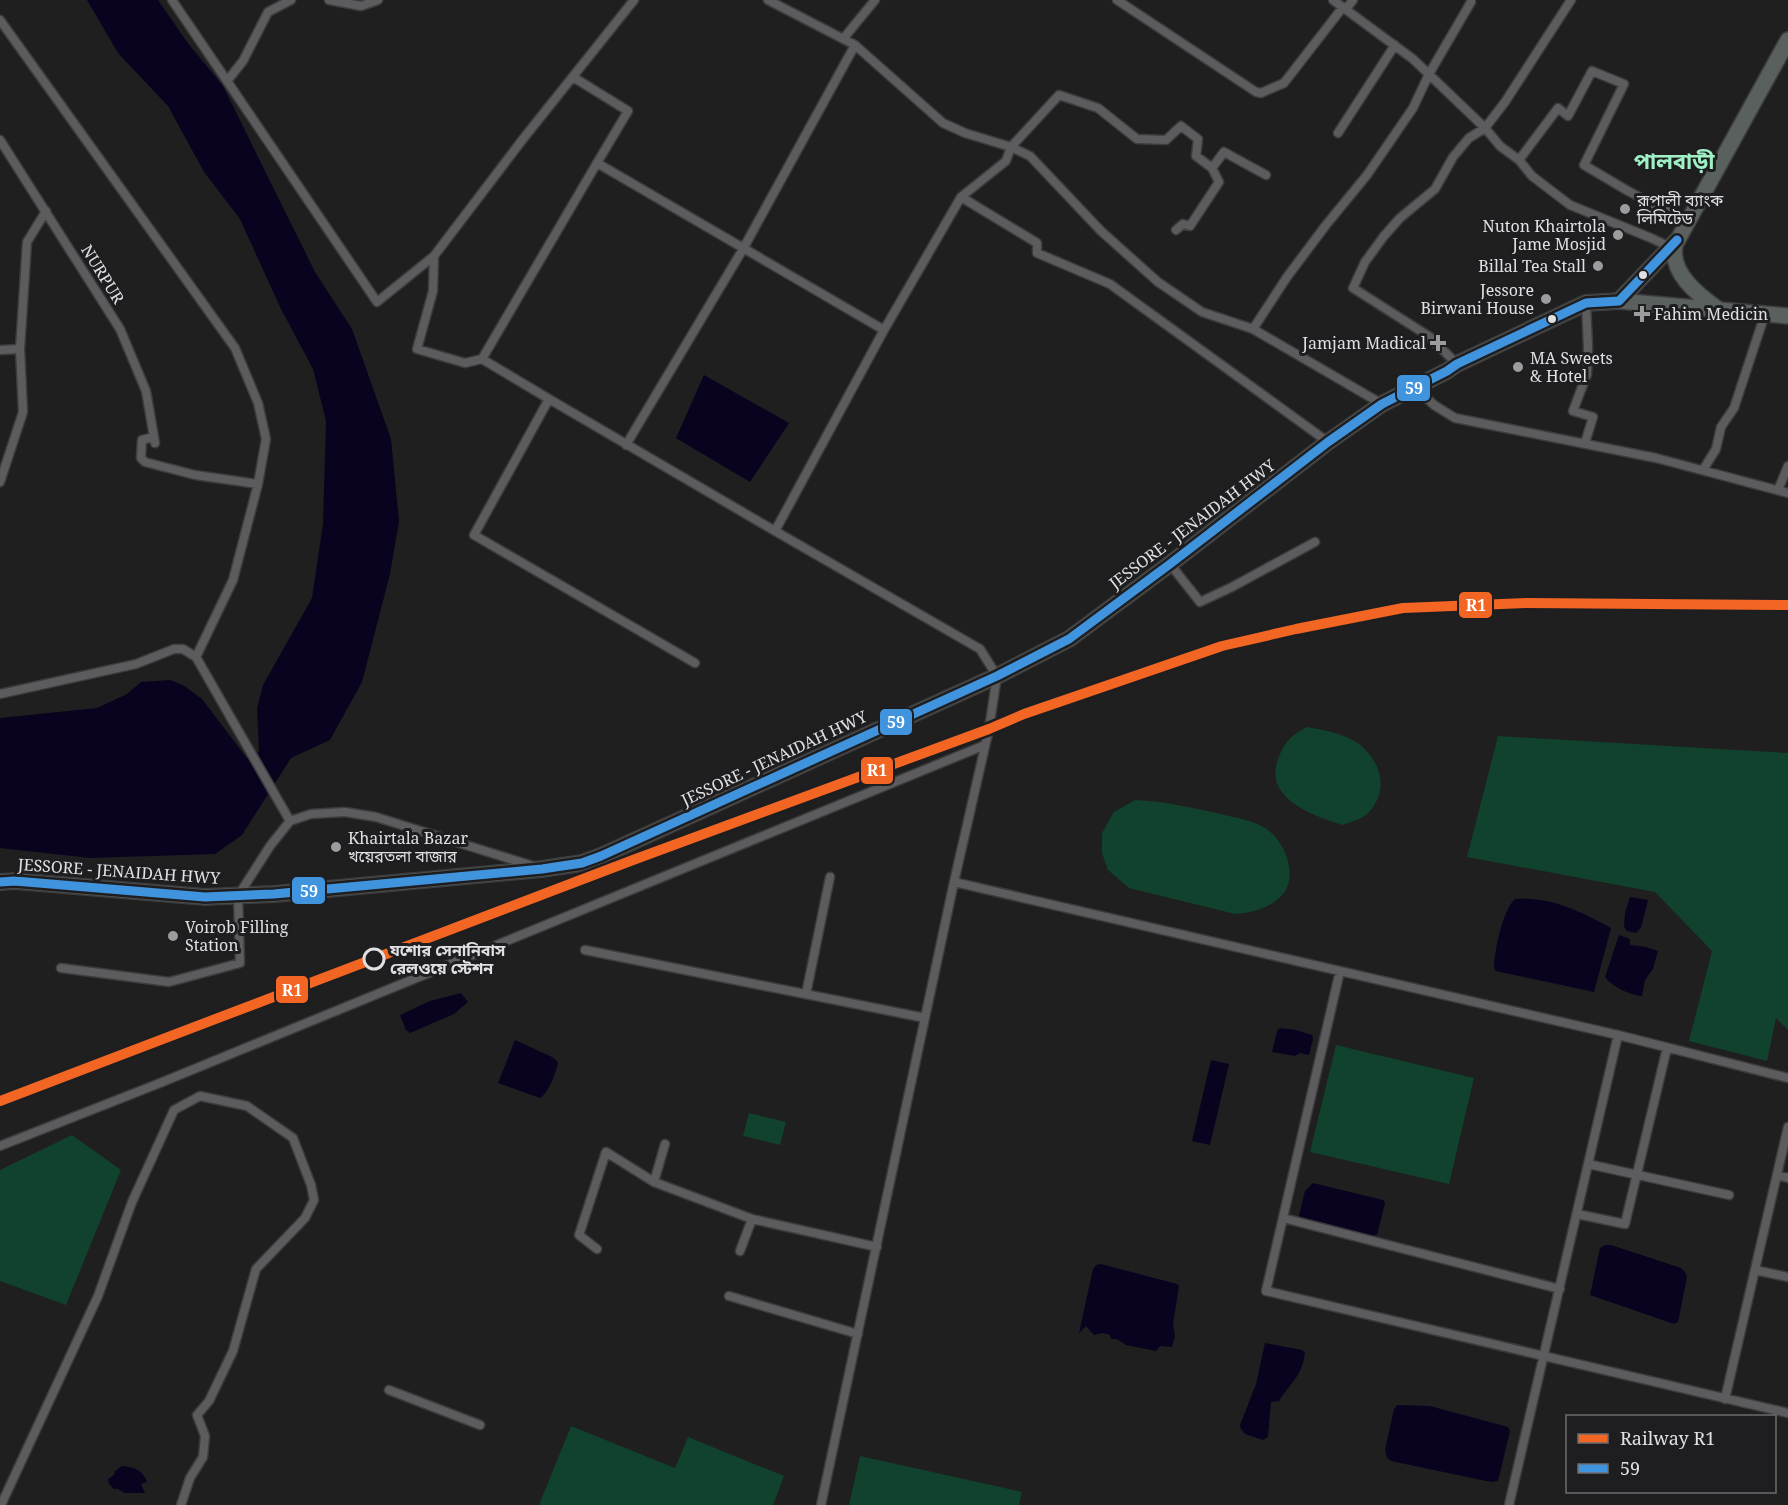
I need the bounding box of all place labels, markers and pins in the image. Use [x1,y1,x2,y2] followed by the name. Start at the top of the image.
[1636,189,1724,229] place label: রূপালী ব্যাংক লিমিটেড
[1618,202,1632,216] marker: রূপালী ব্যাংক লিমিটেড
[1482,215,1606,255] place label: Nuton Khairtola Jame Mosjid
[1611,228,1625,242] marker: Nuton Khairtola Jame Mosjid
[1478,255,1586,277] place label: Billal Tea Stall
[1591,259,1605,273] marker: Billal Tea Stall
[1637,269,1649,281] unlabelled marker
[1421,279,1534,319] place label: Jessore Birwani House
[1539,292,1553,306] marker: Jessore Birwani House
[1654,303,1768,325] place label: Fahim Medicin
[1635,307,1649,321] marker: Fahim Medicin
[1546,313,1558,325] unlabelled marker
[1301,332,1426,354] place label: Jamjam Madical
[1431,336,1445,350] marker: Jamjam Madical
[1530,347,1613,387] place label: MA Sweets & Hotel
[1511,360,1525,374] marker: MA Sweets & Hotel
[348,827,468,867] place label: Khairtala Bazar খয়েরতলা বাজার
[329,840,343,854] marker: Khairtala Bazar খয়েরতলা বাজার
[185,916,289,956] place label: Voirob Filling Station
[166,929,180,943] marker: Voirob Filling Station
[389,939,506,979] place label: যশোর সেনানিবাস রেলওয়ে স্টেশন
[363,948,385,970] marker: যশোর সেনানিবাস রেলওয়ে স্টেশন

